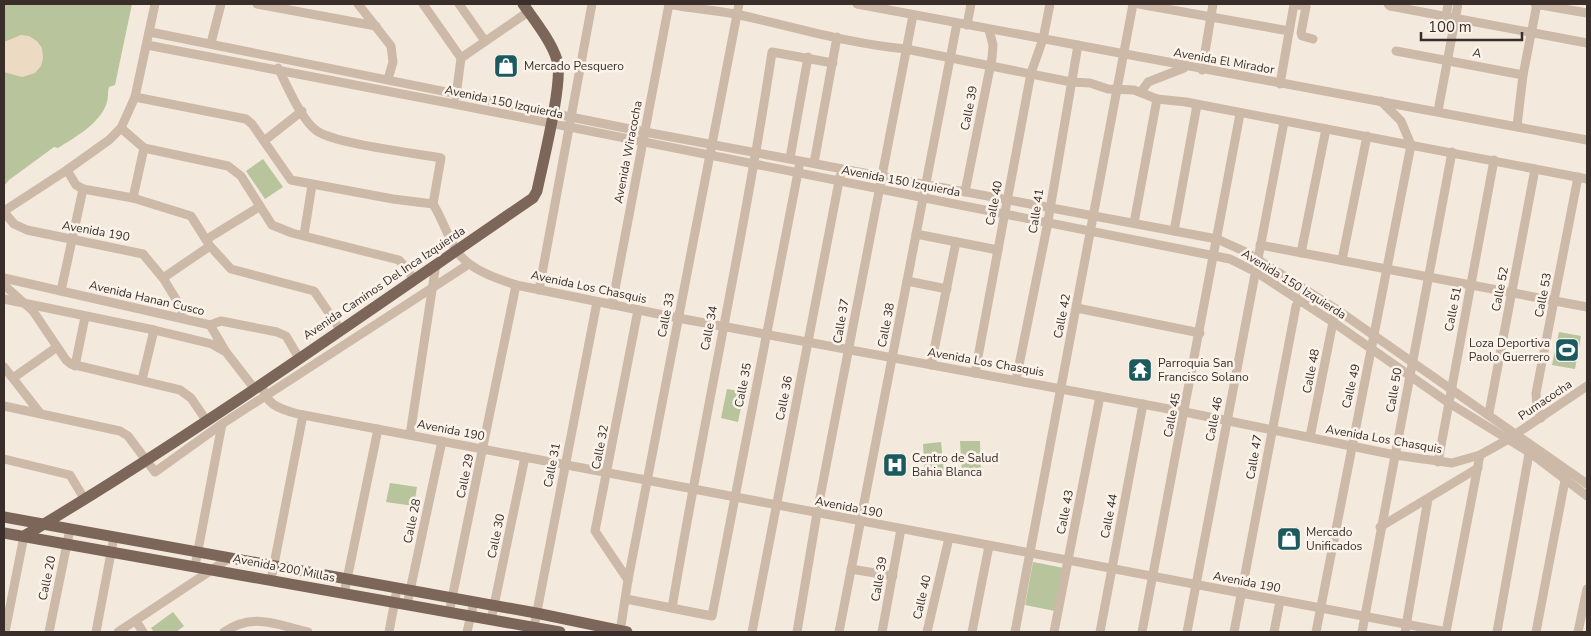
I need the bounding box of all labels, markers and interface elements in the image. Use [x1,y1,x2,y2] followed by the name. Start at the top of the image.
[1421,10,1522,42] scale bar
[1428,17,1472,37] text: 100 m
[1172,44,1276,78] street label: Avenida El Mirador
[1471,44,1483,62] street label: A
[493,53,519,79] shop icon: Mercado Pesquero
[524,58,624,74] place label: Mercado Pesquero
[443,82,565,122] street label: Avenida 150 Izquierda
[957,84,981,132] street label: Calle 39
[610,99,646,205] street label: Avenida Wiracocha
[840,162,962,200] street label: Avenida 150 Izquierda
[982,179,1006,227] street label: Calle 40
[1025,187,1047,235] street label: Calle 41
[61,217,131,245] street label: Avenida 190
[300,223,468,343] street label: Avenida Caminos Del Inca Izquierda
[1239,245,1349,323] street label: Avenida 150 Izquierda
[1488,265,1512,313] street label: Calle 52
[530,267,649,307] street label: Avenida Los Chasquis
[1531,271,1555,319] street label: Calle 53
[88,277,207,319] street label: Avenida Hanan Cusco
[1441,285,1465,333] street label: Calle 51
[654,291,678,339] street label: Calle 33
[1050,292,1074,340] street label: Calle 42
[829,297,853,345] street label: Calle 37
[874,301,898,349] street label: Calle 38
[697,304,721,352] street label: Calle 34
[1469,335,1550,365] place label: Loza Deportiva Paolo Guerrero
[1554,337,1580,363] sports icon: Loza Deportiva Paolo Guerrero
[926,344,1046,380] street label: Avenida Los Chasquis
[1299,347,1323,395] street label: Calle 48
[1158,355,1249,385] place label: Parroquia San Francisco Solano
[1127,357,1153,383] temple icon: Parroquia San Francisco Solano
[731,361,755,409] street label: Calle 35
[1338,362,1364,410] street label: Calle 49
[1382,366,1406,414] street label: Calle 50
[772,374,796,422] street label: Calle 36
[1515,376,1575,424] street label: Pumacocha
[1160,391,1184,439] street label: Calle 45
[1202,395,1226,443] street label: Calle 46
[416,416,486,444] street label: Avenida 190
[1324,421,1444,457] street label: Avenida Los Chasquis
[588,423,612,471] street label: Calle 32
[1242,433,1266,481] street label: Calle 47
[540,441,564,489] street label: Calle 31
[912,450,999,480] place label: Centro de Salud Bahia Blanca
[452,452,478,500] street label: Calle 29
[882,452,908,478] hospital icon: Centro de Salud Bahia Blanca
[1053,488,1077,536] street label: Calle 43
[1097,492,1121,540] street label: Calle 44
[814,493,884,521] street label: Avenida 190
[399,497,425,545] street label: Calle 28
[483,512,509,560] street label: Calle 30
[1306,524,1363,554] place label: Mercado Unificados
[1276,526,1302,552] shop icon: Mercado Unificados
[231,550,337,586] street label: Avenida 200 Millas
[34,554,60,602] street label: Calle 20
[867,555,891,603] street label: Calle 39
[1212,568,1282,596] street label: Avenida 190
[909,573,935,621] street label: Calle 40

